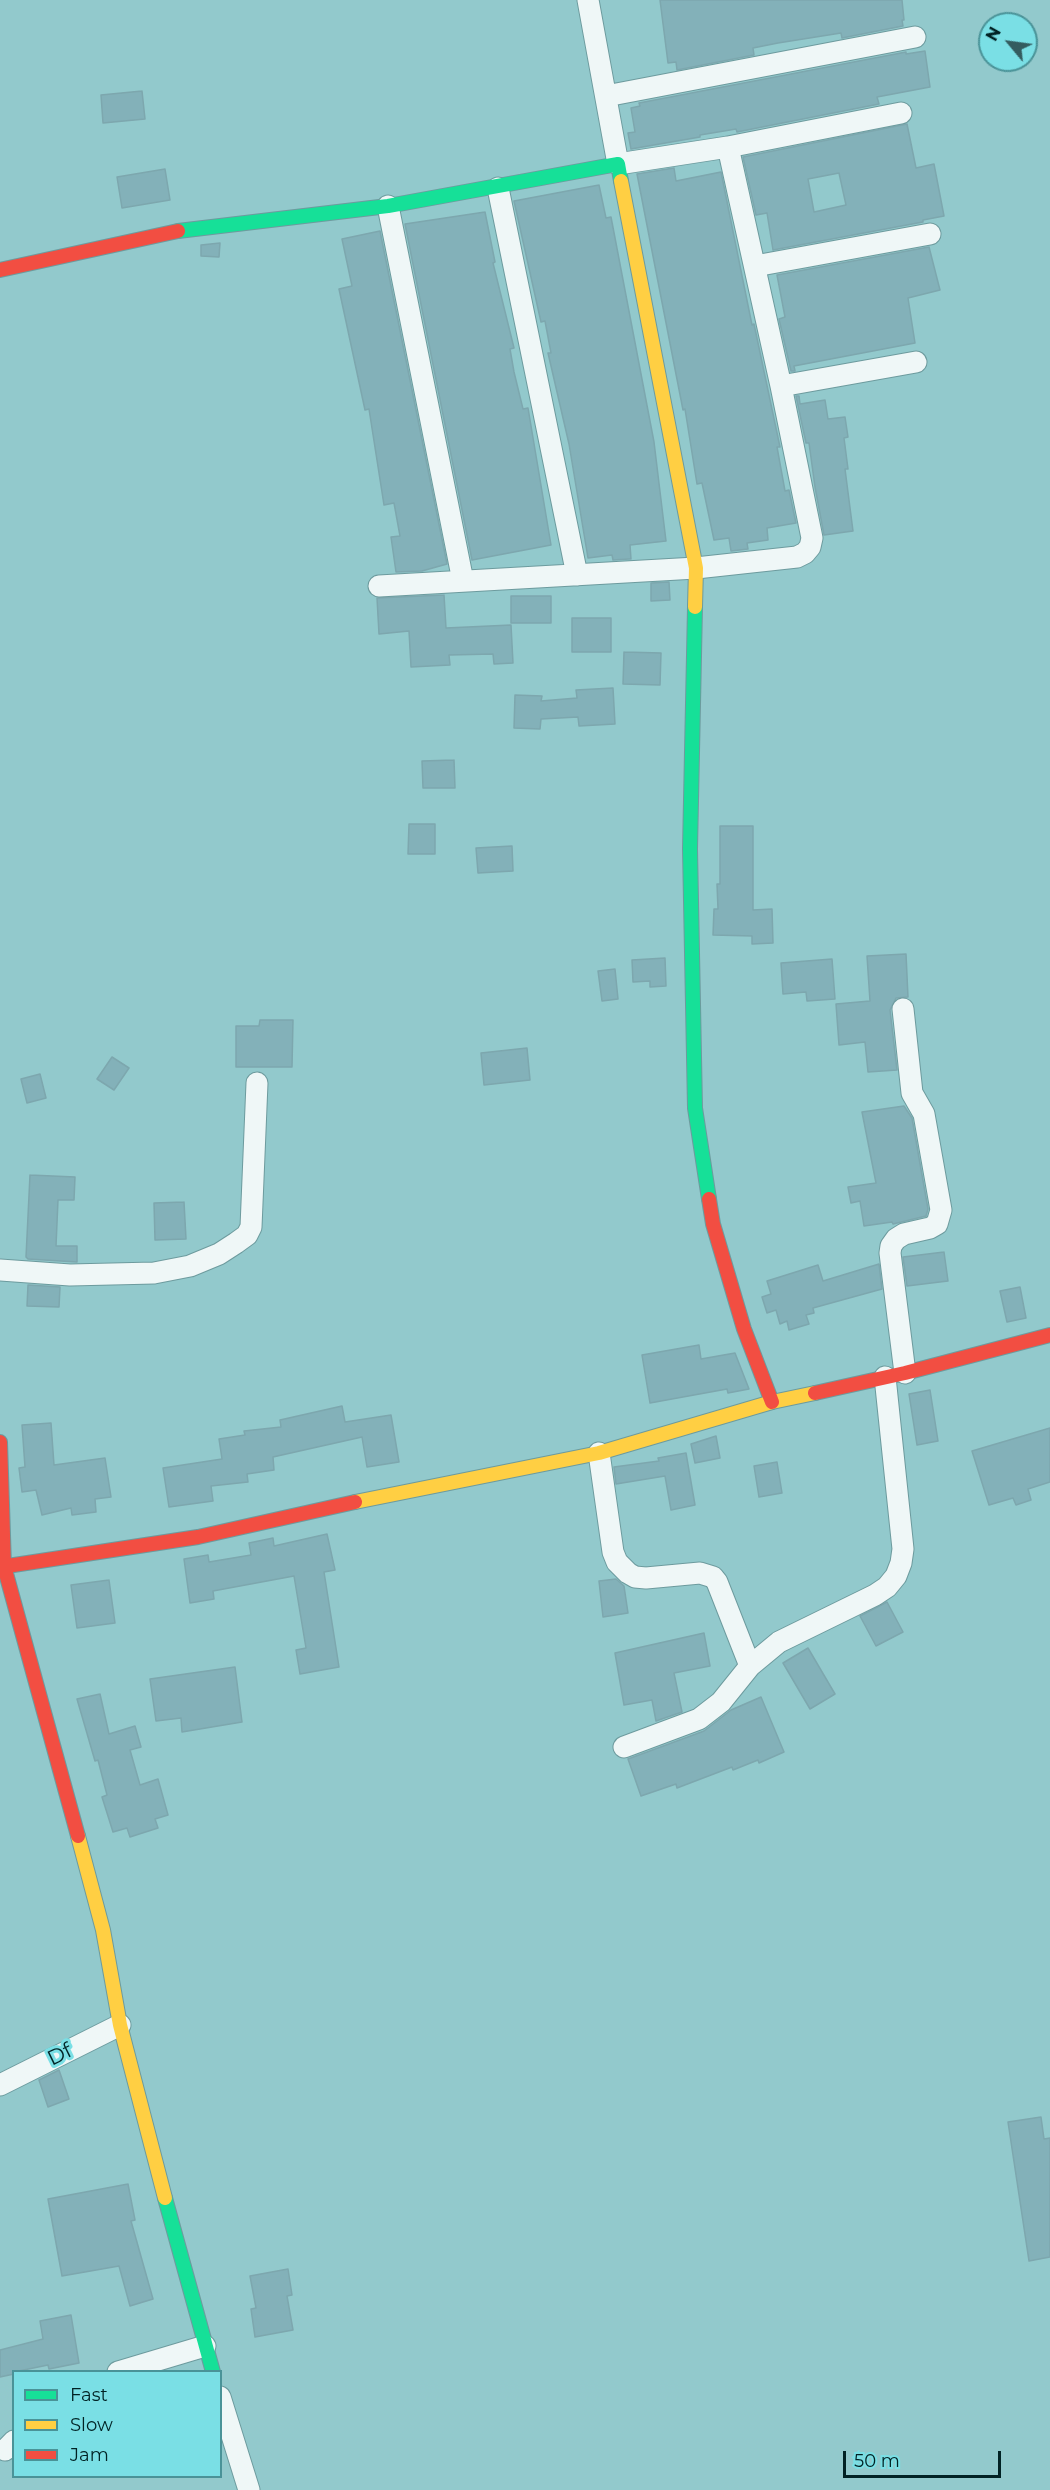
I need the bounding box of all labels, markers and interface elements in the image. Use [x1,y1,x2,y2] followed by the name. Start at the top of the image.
[978,12,1038,72] north arrow
[982,24,1005,44] text: N
[43,2038,77,2072] street label: Df
[12,2370,222,2478] legend
[70,2384,108,2406] text: Fast
[70,2414,113,2436] text: Slow
[846,2439,1004,2477] scale bar
[70,2444,109,2466] text: Jam
[854,2450,900,2472] text: 50 m

